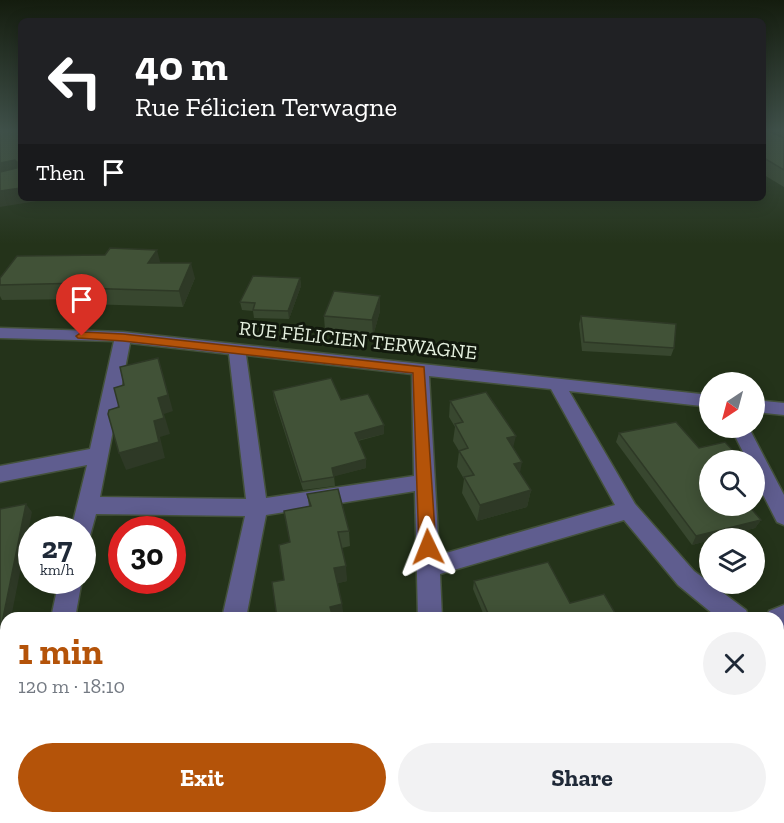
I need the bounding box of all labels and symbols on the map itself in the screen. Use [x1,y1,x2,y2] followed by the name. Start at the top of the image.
[56,274,107,336] pin
[238,316,478,364] street label: RUE FÉLICIEN TERWAGNE
[699,372,765,438] north arrow
[396,515,460,579] position arrow
[108,516,186,594] speed limit sign: 30

